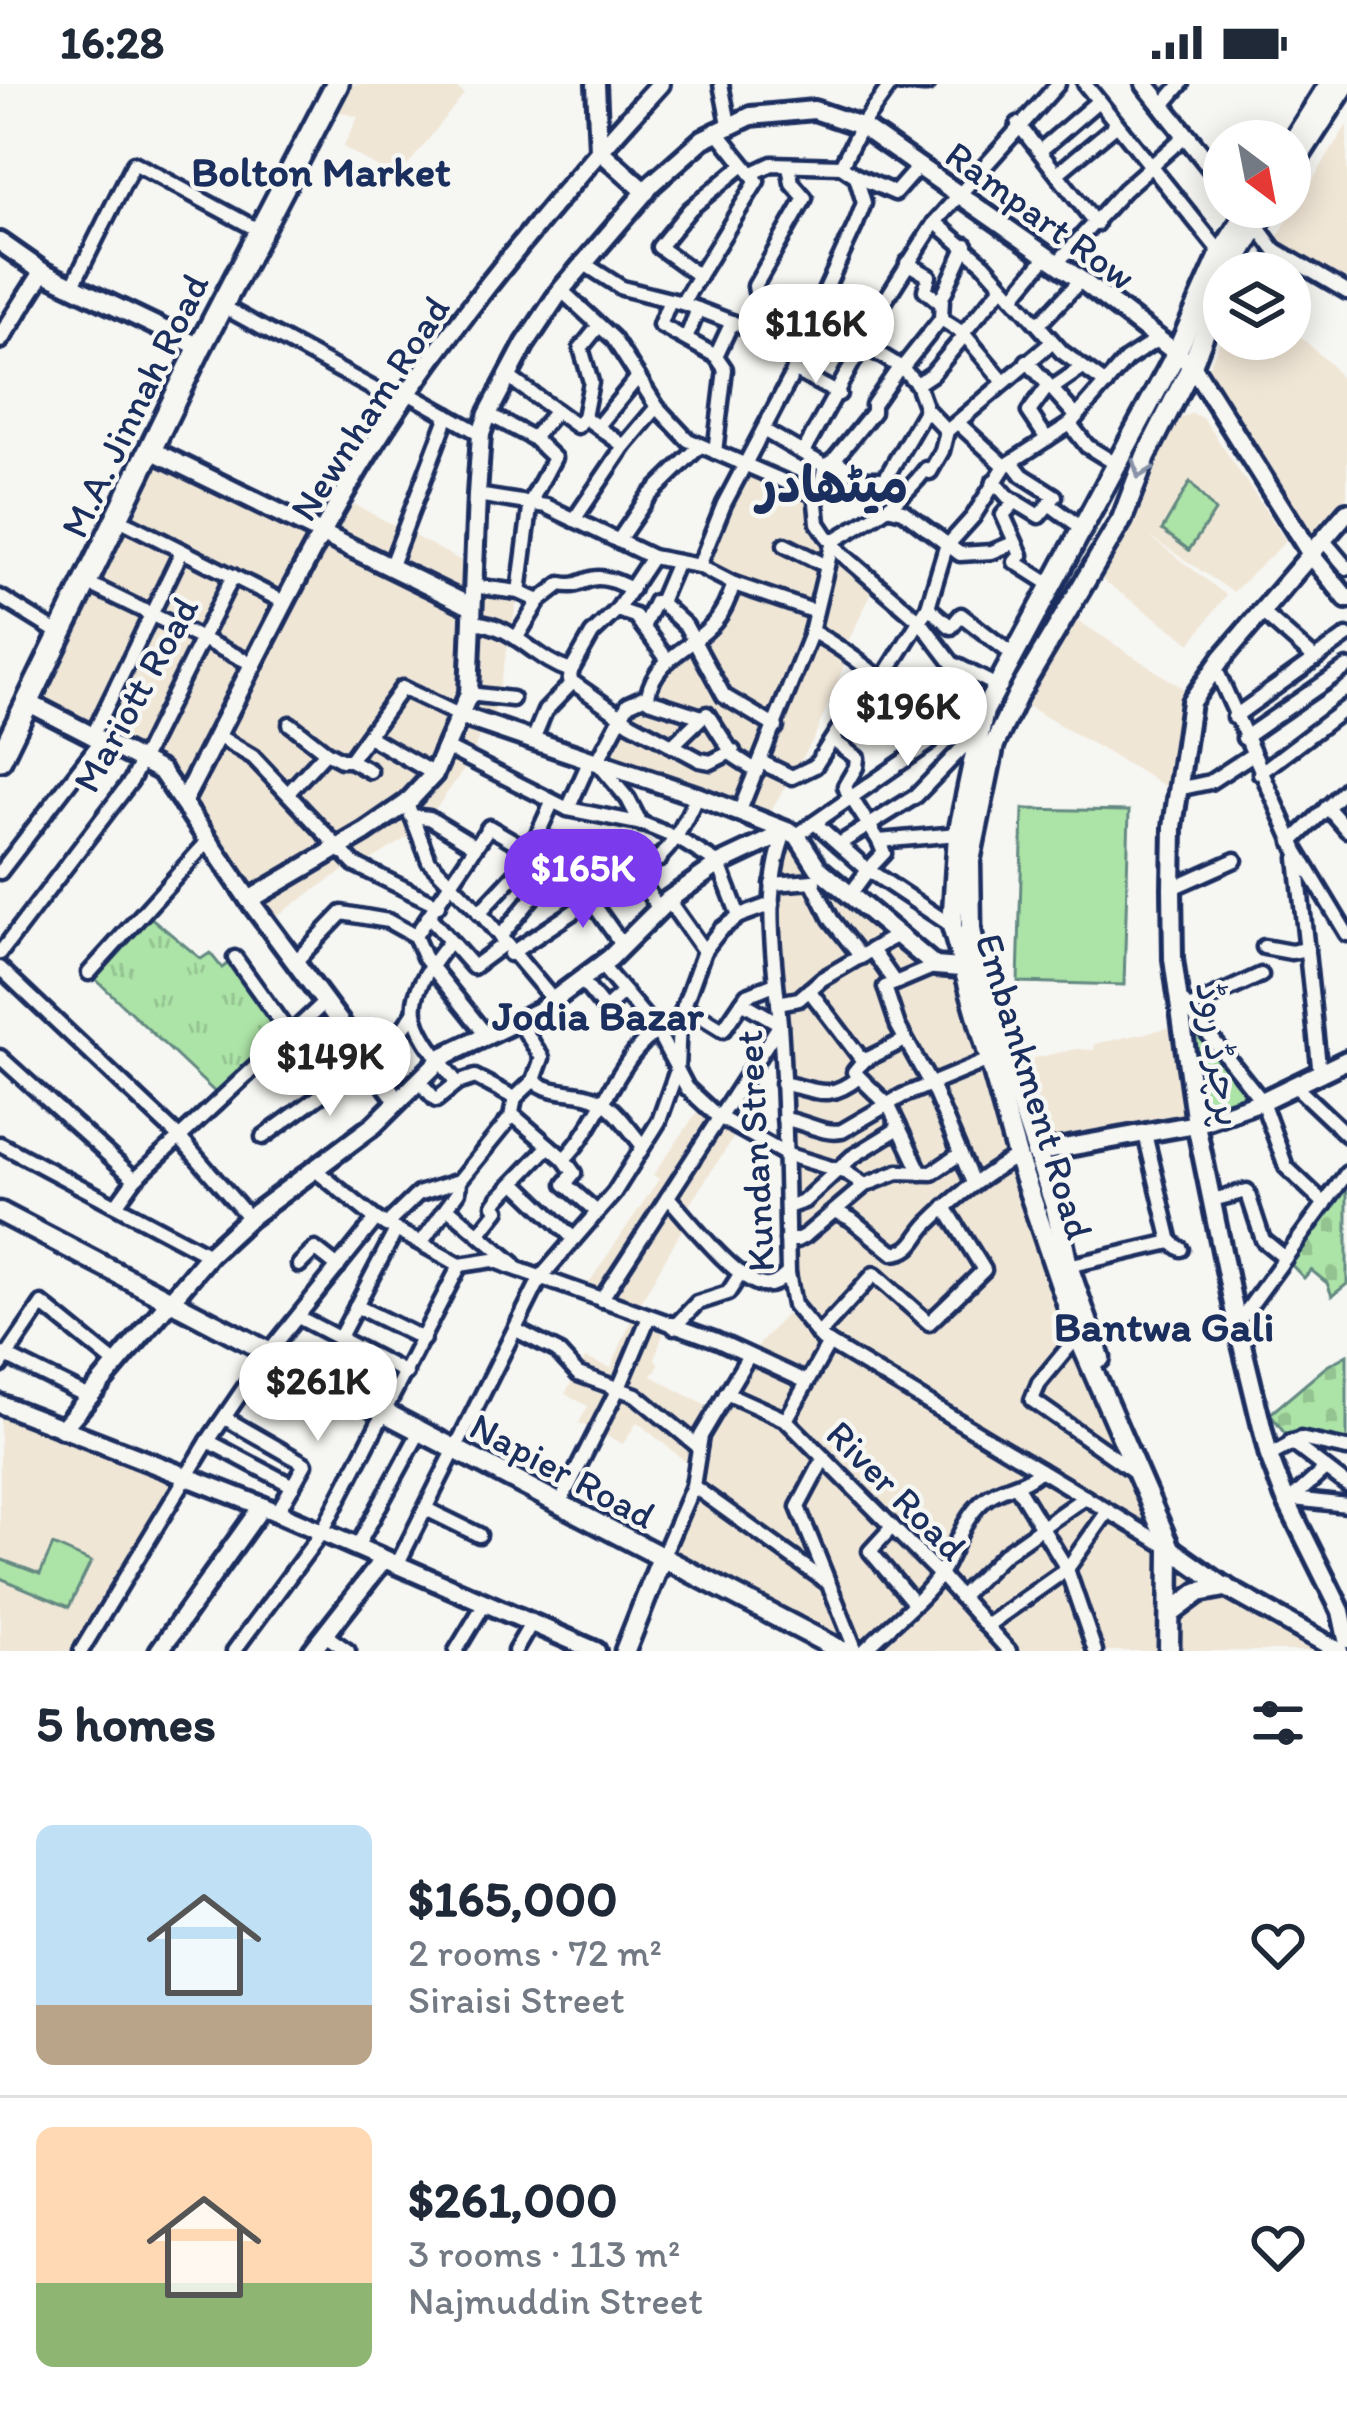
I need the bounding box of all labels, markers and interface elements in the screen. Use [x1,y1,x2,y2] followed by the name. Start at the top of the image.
[60,15,164,69] text: 16:28
[1203,120,1311,228] north arrow
[1203,120,1311,360] map controls
[936,131,1145,300] street label: Rampart Row
[191,146,451,197] district label: Bolton Market
[1203,252,1311,360] button: layers
[50,265,219,545] street label: M.A. Jinnah Road
[732,284,900,386] pin: $116K
[279,287,460,529] street label: Newnham Road
[765,299,867,346] text: $116K
[754,454,908,515] district label: میٹھادر
[1131,458,1155,479] one-way arrow
[62,588,209,800] street label: Mariott Road
[824,667,992,769] pin: $196K
[856,682,960,729] text: $196K
[499,829,667,931] pin: $165K
[531,844,635,891] text: $165K
[966,928,1103,1245] street label: Embankment Road
[1185,979,1253,1130] street label: پرچرڈ روڈ
[491,990,705,1041] district label: Jodia Bazar
[246,1017,414,1119] pin: $149K
[725,1029,784,1273] street label: Kundan Street
[277,1032,383,1079] text: $149K
[1054,1301,1274,1352] district label: Bantwa Gali
[234,1342,402,1444] pin: $261K
[266,1357,370,1404] text: $261K
[462,1402,664,1539] street label: Napier Road
[817,1410,977,1570] street label: River Road
[1245,1690,1311,1756] icon: filters
[36,1693,216,1754] text: 5 homes
[408,1868,618,1929] text: $165,000
[132,1873,276,2017] icon: home
[1245,1912,1311,1978] icon: heart
[408,1929,662,1976] text: 2 rooms · 72 m²
[408,1976,625,2023] text: Siraisi Street
[408,2169,618,2230] text: $261,000
[132,2175,276,2319] icon: home
[1245,2214,1311,2280] icon: heart
[408,2230,680,2277] text: 3 rooms · 113 m²
[408,2277,703,2324] text: Najmuddin Street

